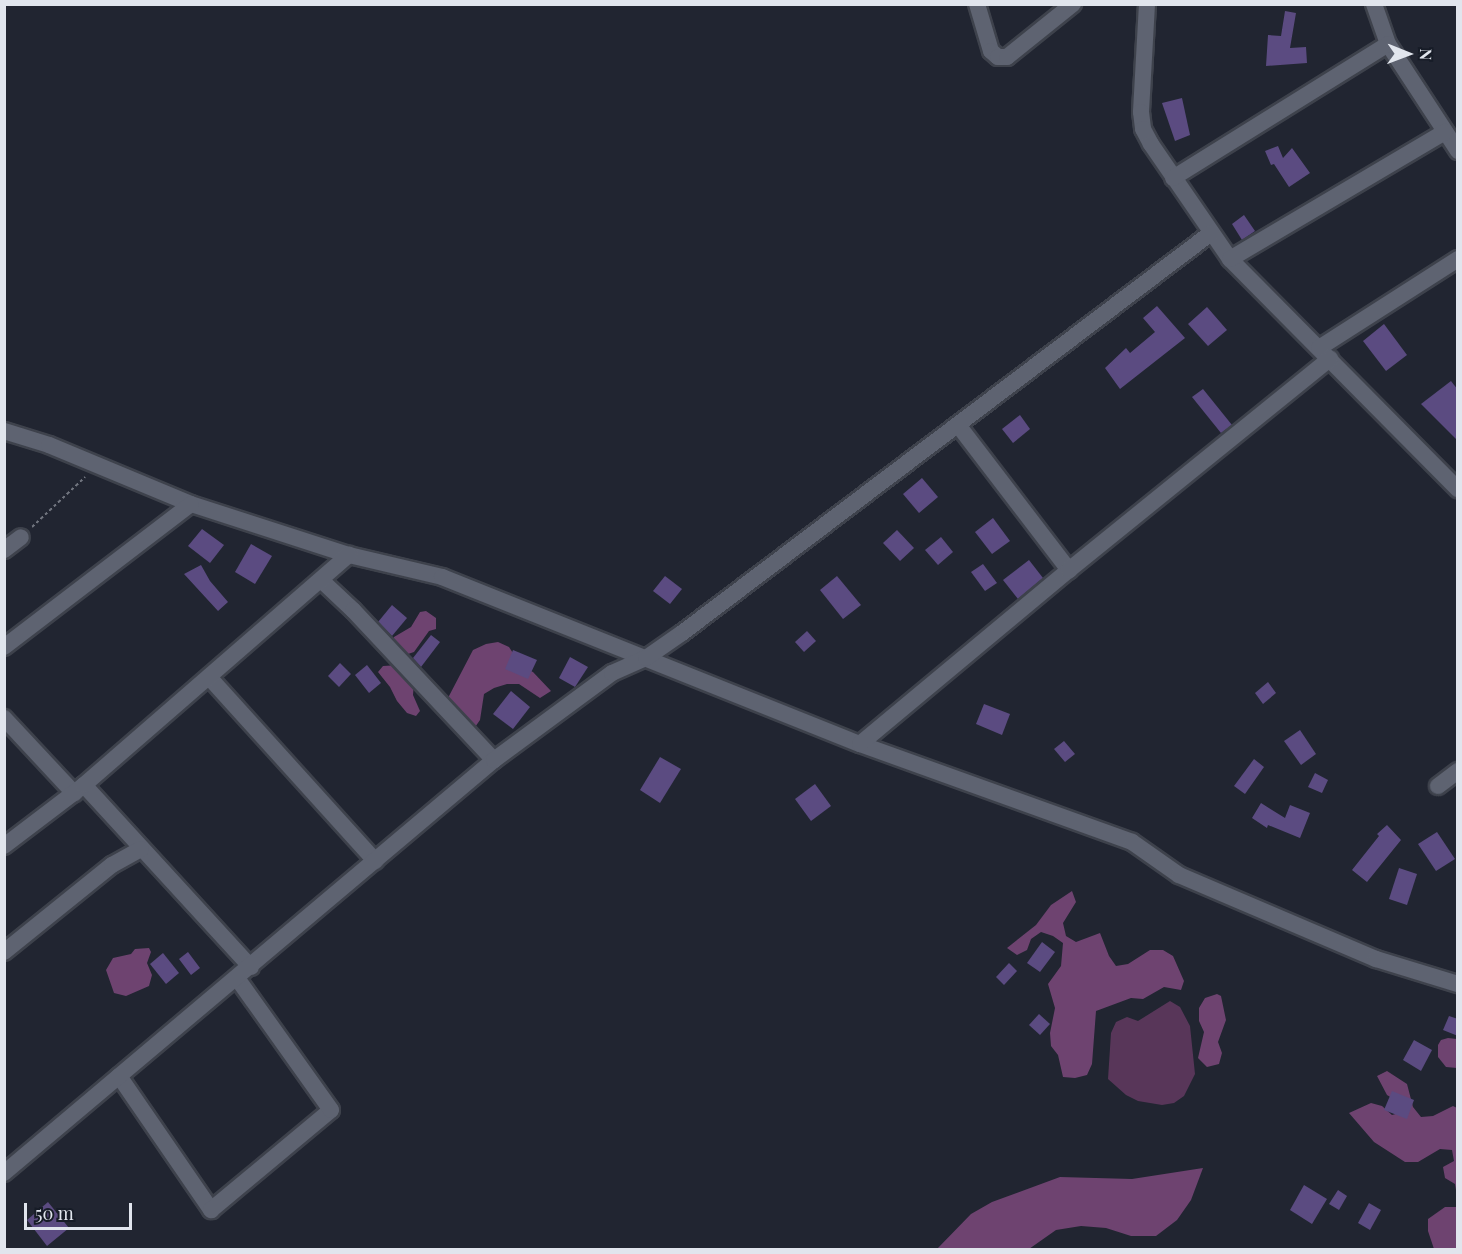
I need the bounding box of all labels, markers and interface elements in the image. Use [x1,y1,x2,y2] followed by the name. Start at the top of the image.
[1378,24,1438,84] north arrow
[1416,48,1437,60] text: N
[27,1191,135,1229] scale bar
[35,1201,74,1225] text: 50 m

